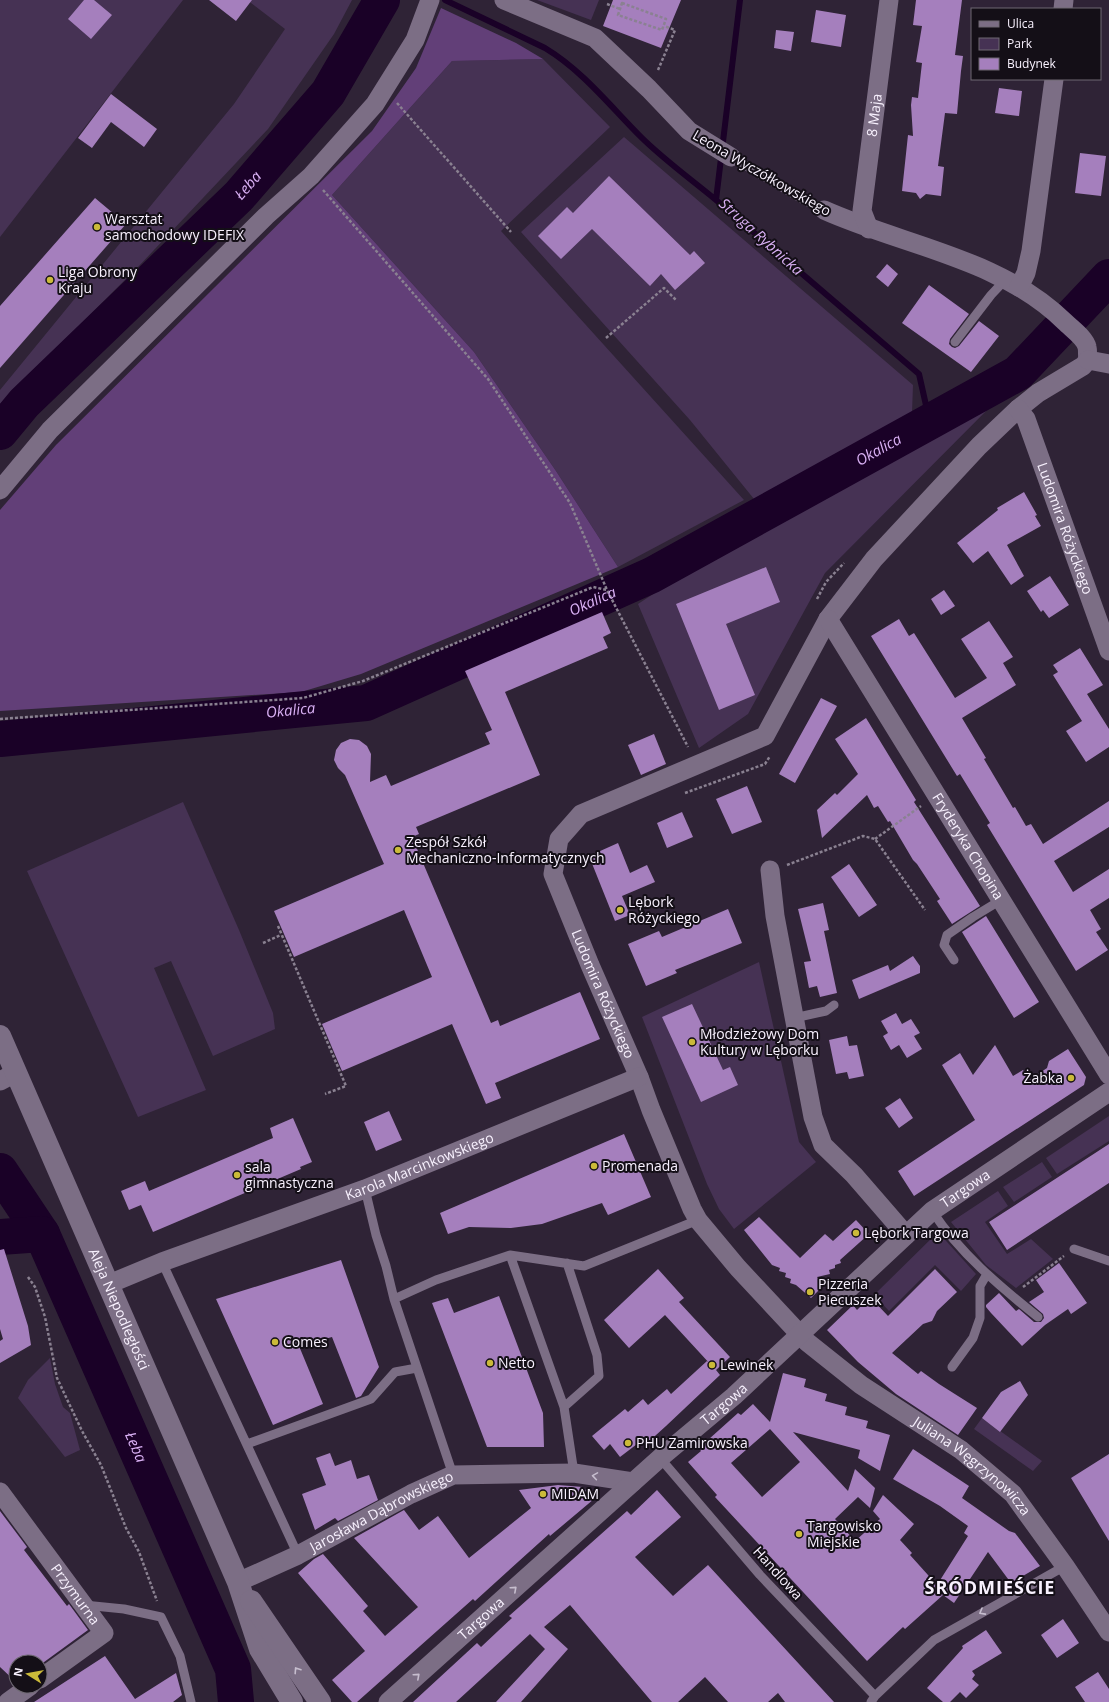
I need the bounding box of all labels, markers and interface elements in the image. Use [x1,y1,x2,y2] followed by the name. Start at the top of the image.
[971,8,1101,80] legend
[1007,15,1034,32] text: Ulica
[1007,35,1033,52] text: Park
[1007,55,1057,72] text: Budynek
[862,92,886,138] street label: 8 Maja
[690,125,835,220] street label: Leona Wyczółkowskiego
[229,166,266,203] water label: Łeba
[715,193,808,280] water label: Struga Rybnicka
[105,209,245,244] place label: Warsztat samochodowy IDEFIX
[92,222,102,232] marker: Warsztat samochodowy IDEFIX
[58,262,138,297] place label: Liga Obrony Kraju
[45,275,55,285] marker: Liga Obrony Kraju
[852,428,905,470] water label: Okalica
[1033,460,1098,597] street label: Ludomira Różyckiego
[565,581,619,620] water label: Okalica
[265,697,317,722] water label: Okalica
[928,789,1009,903] street label: Fryderyka Chopina
[406,832,605,867] place label: Zespół Szkół Mechaniczno-Informatycznych
[393,845,403,855] marker: Zespół Szkół Mechaniczno-Informatycznych
[628,892,700,927] place label: Lębork Różyckiego
[615,905,625,915] marker: Lębork Różyckiego
[567,926,640,1061] street label: Ludomira Różyckiego
[700,1024,819,1059] place label: Młodzieżowy Dom Kultury w Lęborku
[687,1037,697,1047] marker: Młodzieżowy Dom Kultury w Lęborku
[1024,1068,1063,1087] place label: Żabka
[1066,1073,1076,1083] marker: Żabka
[342,1127,496,1204] street label: Karola Marcinkowskiego
[602,1156,678,1175] place label: Promenada
[245,1157,334,1192] place label: sala gimnastyczna
[589,1161,599,1171] marker: Promenada
[936,1165,993,1212] street label: Targowa
[232,1170,242,1180] marker: sala gimnastyczna
[864,1223,969,1242] place label: Lębork Targowa
[851,1228,861,1238] marker: Lębork Targowa
[85,1245,154,1373] street label: Aleja Niepodległości
[818,1274,882,1309] place label: Pizzeria Piecuszek
[805,1287,815,1297] marker: Pizzeria Piecuszek
[283,1332,328,1351] place label: Comes
[270,1337,280,1347] marker: Comes
[498,1353,535,1372] place label: Netto
[720,1355,774,1374] place label: Lewinek
[485,1358,495,1368] marker: Netto
[707,1360,717,1370] marker: Lewinek
[696,1378,751,1429] street label: Targowa
[908,1411,1035,1519] street label: Juliana Węgrzynowicza
[121,1428,152,1466] water label: Łeba
[636,1433,748,1452] place label: PHU Zamirowska
[623,1438,633,1448] marker: PHU Zamirowska
[304,1466,456,1557] street label: Jarosława Dąbrowskiego
[592,1472,598,1481] one-way arrow
[551,1484,599,1503] place label: MIDAM
[538,1489,548,1499] marker: MIDAM
[807,1516,881,1551] place label: Targowisko Miejskie
[794,1529,804,1539] marker: Targowisko Miejskie
[749,1542,807,1603] street label: Handlowa
[47,1560,105,1628] street label: Przymurna
[925,1575,1055,1599] district label: ŚRÓDMIEŚCIE
[509,1587,516,1594] one-way arrow
[454,1592,508,1644] street label: Targowa
[979,1608,987,1615] one-way arrow
[8,1654,48,1694] north arrow
[9,1666,26,1678] text: N
[295,1667,302,1674] one-way arrow
[412,1673,420,1681] one-way arrow

